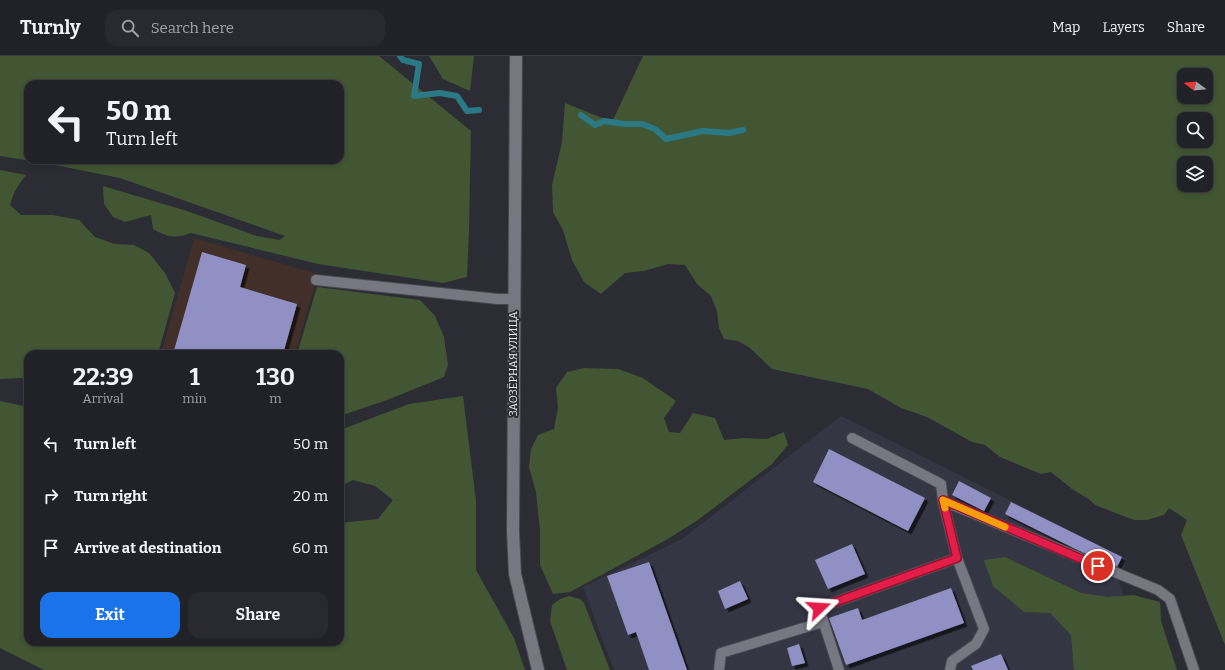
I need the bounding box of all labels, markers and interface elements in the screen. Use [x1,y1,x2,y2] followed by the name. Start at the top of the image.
[105,10,385,46] search box
[20,16,81,39] text: Turnly
[119,17,141,39] icon: search
[151,19,234,37] text: Search here
[1052,19,1080,36] text: Map
[1102,19,1145,36] text: Layers
[1167,19,1205,36] text: Share
[1177,68,1213,104] north arrow
[1177,68,1213,192] map controls
[106,94,171,127] text: 50 m
[40,96,92,148] icon: left
[1177,112,1213,148] button: search
[106,128,178,150] text: Turn left
[1177,156,1213,192] button: layers
[507,311,520,417] street label: ЗАОЗЁРНАЯ УЛИЦА
[73,363,133,391] text: 22:39
[189,363,200,391] text: 1
[256,363,295,391] text: 130
[83,391,124,406] text: Arrival
[182,391,207,406] text: min
[269,391,282,406] text: m
[40,433,62,455] icon: left
[74,435,136,453] text: Turn left
[293,435,328,453] text: 50 m
[40,485,62,507] icon: right
[74,487,147,505] text: Turn right
[293,487,328,505] text: 20 m
[40,537,62,559] icon: arrive
[74,539,221,557] text: Arrive at destination
[292,539,328,557] text: 60 m
[1081,549,1115,583] pin
[1087,555,1109,577] icon: arrive
[798,587,840,629] position arrow
[40,592,180,638] button: Exit
[188,592,328,638] button: Share

